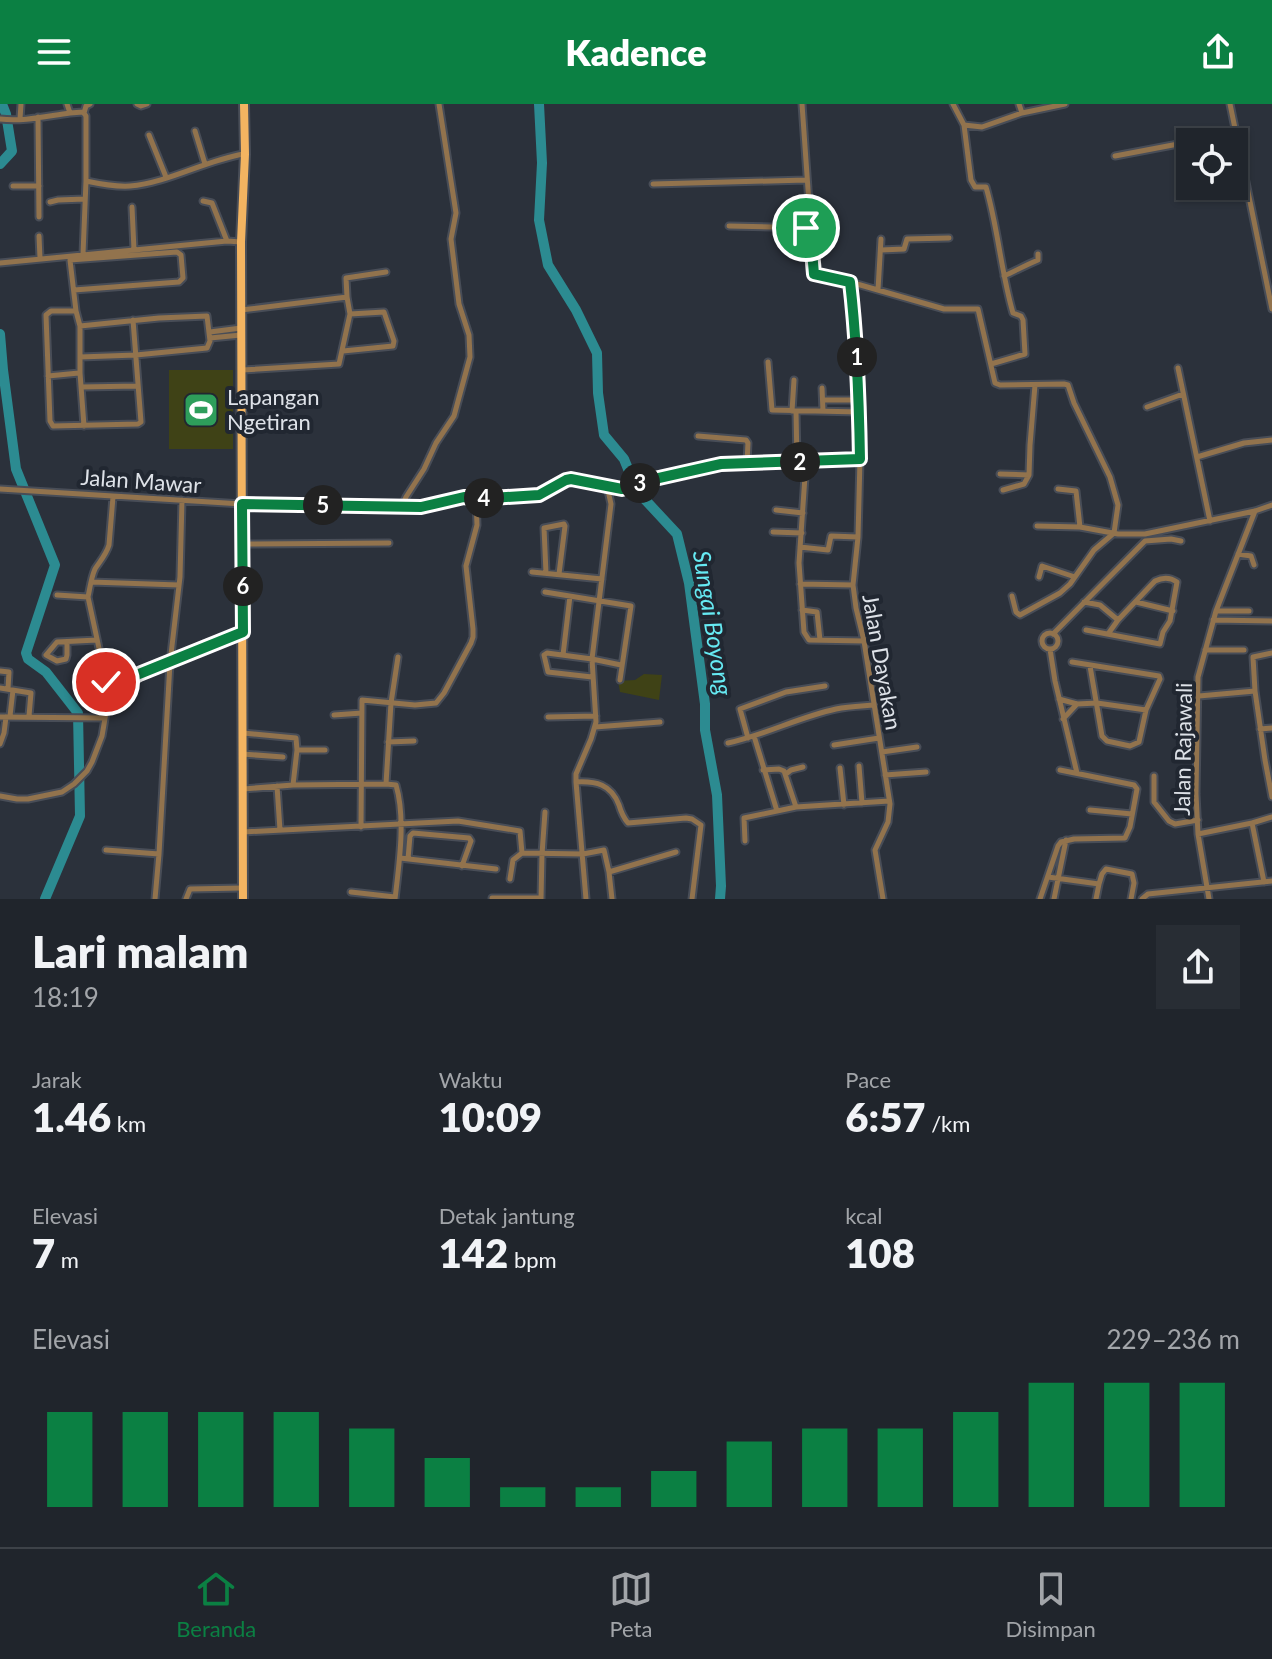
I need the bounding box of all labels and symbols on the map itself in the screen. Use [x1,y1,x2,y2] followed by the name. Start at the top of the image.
[772,194,840,262] pin
[837,337,877,377] pin: 1
[227,383,319,435] place label: Lapangan Ngetiran
[182,391,220,429] sports icon: Lapangan Ngetiran
[780,442,820,482] pin: 2
[80,463,202,498] street label: Jalan Mawar
[620,463,660,503] pin: 3
[464,478,504,518] pin: 4
[303,485,343,525] pin: 5
[688,548,739,698] water label: Sungai Boyong
[223,566,263,606] pin: 6
[857,592,908,732] street label: Jalan Dayakan
[72,648,140,716] pin
[1168,682,1197,816] street label: Jalan Rajawali

